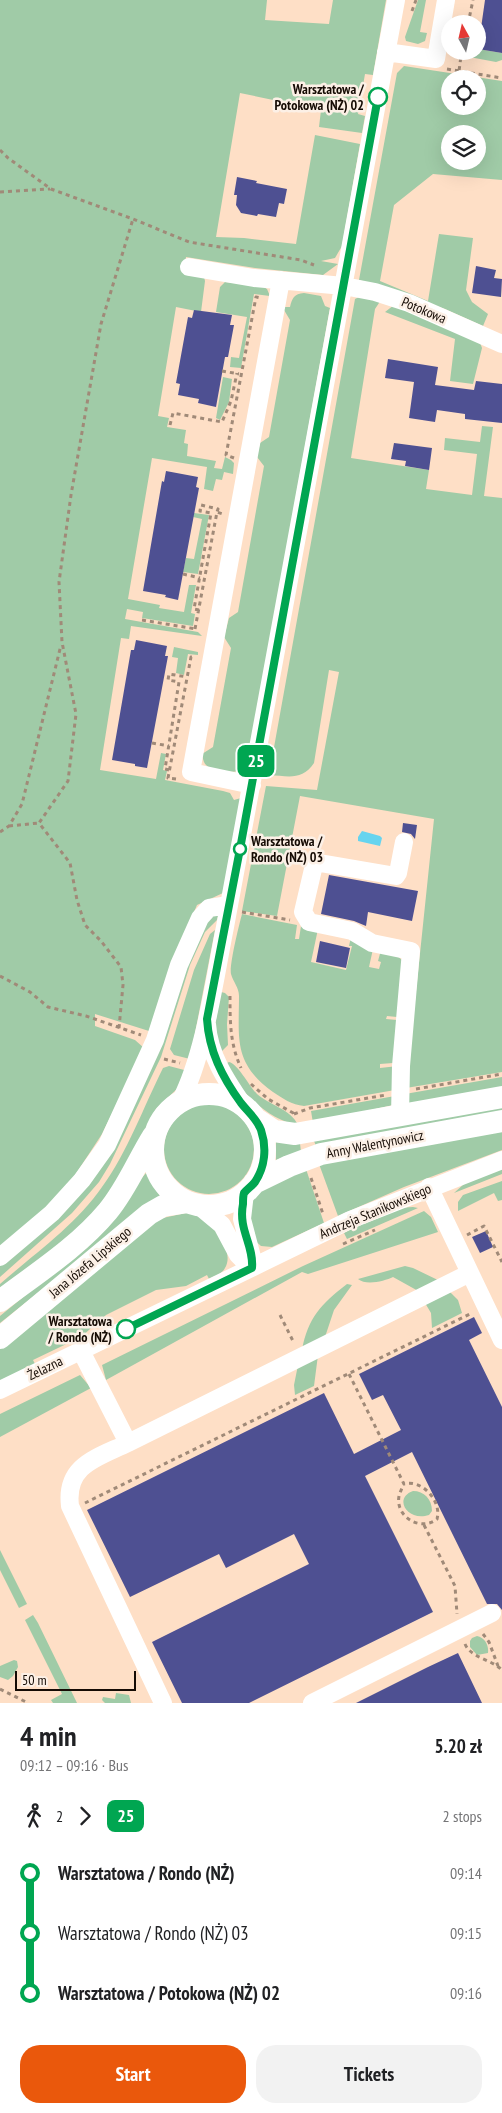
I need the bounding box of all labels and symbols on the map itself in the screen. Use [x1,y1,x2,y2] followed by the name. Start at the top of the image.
[441,15,486,60] north arrow
[275,80,365,114] place label: Warsztatowa / Potokowa (NŻ) 02
[368,87,388,107] marker: Warsztatowa / Potokowa (NŻ) 02
[399,293,449,327] street label: Potokowa
[234,745,278,777] line badge: 25
[250,832,323,866] place label: Warsztatowa / Rondo (NŻ) 03
[233,842,247,856] marker: Warsztatowa / Rondo (NŻ) 03
[325,1126,425,1162] street label: Anny Walentynowicz
[316,1179,434,1243] street label: Andrzeja Stanikowskiego
[45,1222,135,1302] street label: Jana Józefa Lipskiego
[47,1312,112,1346] place label: Warsztatowa / Rondo (NŻ)
[116,1319,136,1339] marker: Warsztatowa / Rondo (NŻ)
[24,1352,66,1384] street label: Żelazna
[15,1668,136,1691] scale bar

